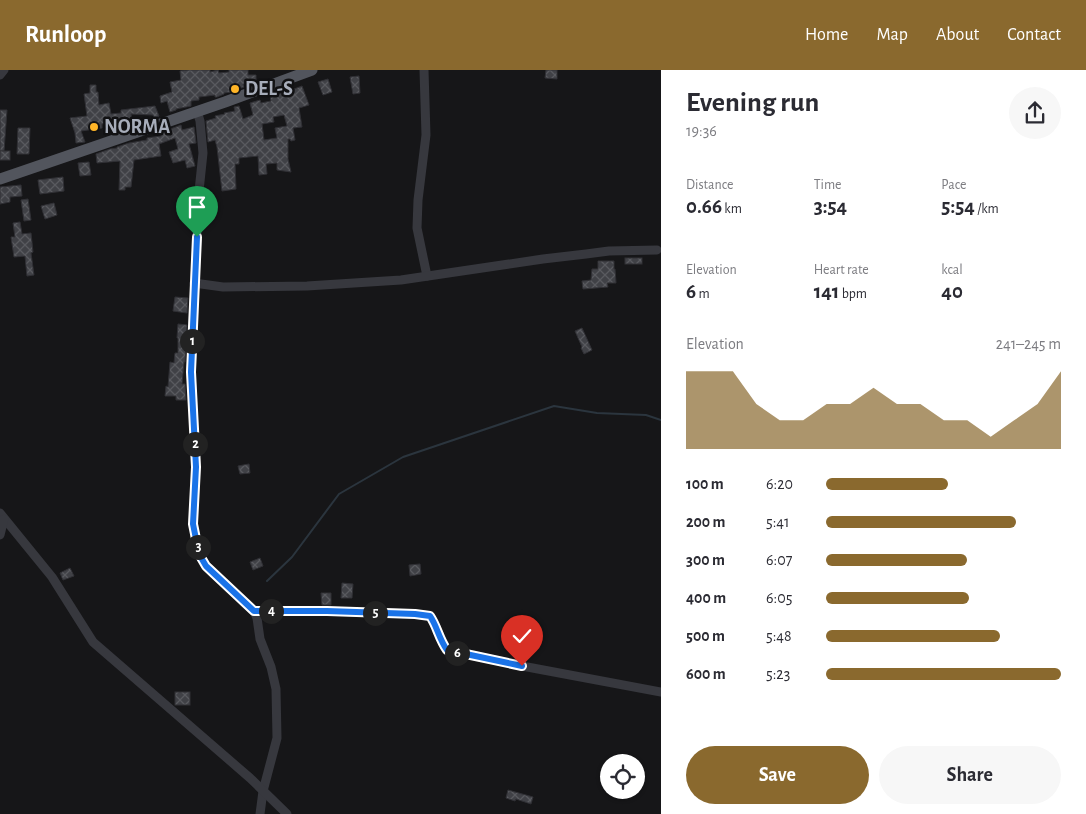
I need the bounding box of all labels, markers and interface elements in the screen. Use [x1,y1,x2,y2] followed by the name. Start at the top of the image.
[25,23,106,47] text: Runloop
[805,26,848,44] text: Home
[876,26,908,44] text: Map
[936,26,979,44] text: About
[1007,26,1061,44] text: Contact
[245,79,293,99] place label: DEL-S
[229,83,241,95] marker: DEL-S
[1009,87,1061,139] button: share
[686,89,819,117] text: Evening run
[104,117,170,137] place label: NORMA
[88,121,100,133] marker: NORMA
[686,123,717,139] text: 19:36
[686,178,733,192] text: Distance
[814,178,842,192] text: Time
[941,178,967,192] text: Pace
[176,186,218,237] pin
[183,193,211,221] icon: arrive
[686,196,722,217] text: 0.66
[814,196,847,217] text: 3:54
[941,196,975,217] text: 5:54
[722,202,742,216] text: km
[975,202,999,216] text: /km
[686,263,737,277] text: Elevation
[814,263,869,277] text: Heart rate
[941,263,963,277] text: kcal
[686,281,696,302] text: 6
[814,281,839,302] text: 141
[941,281,963,302] text: 40
[696,287,710,301] text: m
[839,287,867,301] text: bpm
[180,328,204,354] pin: 1
[190,334,195,348] text: 1
[686,336,744,352] text: Elevation
[996,336,1061,352] text: 241–245 m
[182,432,208,456] pin: 2
[192,437,199,451] text: 2
[686,476,724,492] text: 100 m
[766,476,793,492] text: 6:20
[686,514,726,530] text: 200 m
[766,514,790,530] text: 5:41
[186,534,210,560] pin: 3
[195,540,202,554] text: 3
[686,552,725,568] text: 300 m
[766,552,792,568] text: 6:07
[686,590,726,606] text: 400 m
[766,590,792,606] text: 6:05
[258,598,284,624] pin: 4
[362,600,388,626] pin: 5
[268,604,275,618] text: 4
[372,606,379,620] text: 5
[501,615,543,666] pin
[508,622,536,650] icon: check
[686,628,725,644] text: 500 m
[766,628,792,644] text: 5:48
[444,640,470,666] pin: 6
[454,646,461,660] text: 6
[686,666,726,682] text: 600 m
[766,666,790,682] text: 5:23
[686,746,869,804] button: Save
[879,746,1061,804] button: Share
[600,754,645,799] map controls
[600,754,645,799] button: locate

